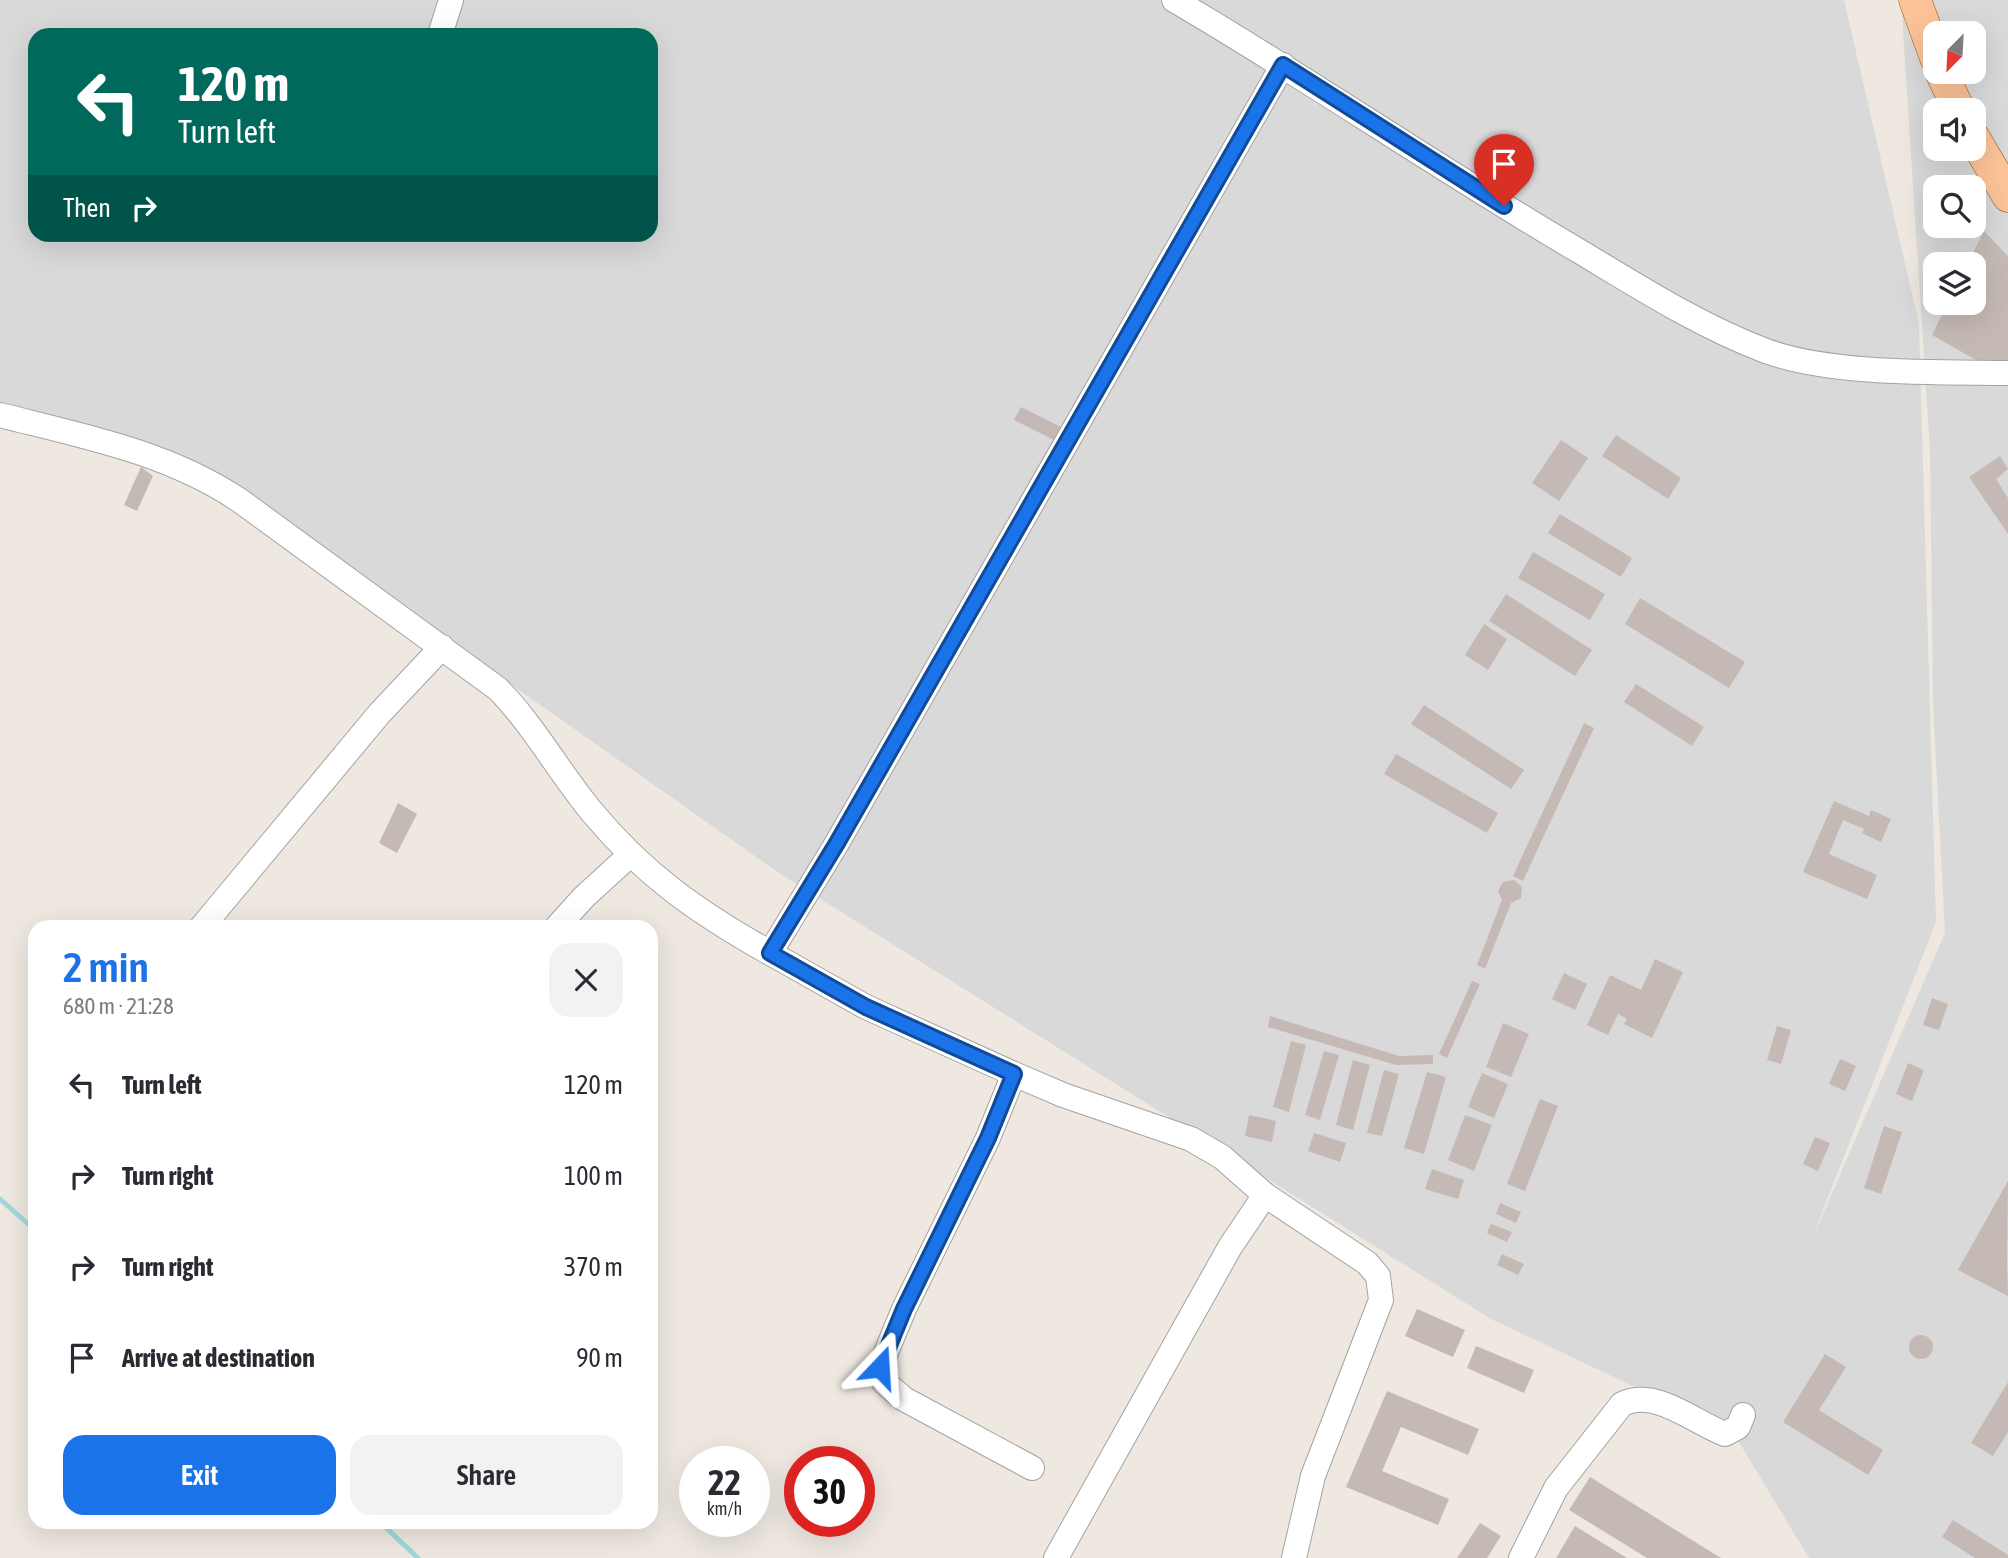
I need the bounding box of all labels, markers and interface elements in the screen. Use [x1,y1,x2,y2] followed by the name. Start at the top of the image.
[1923,21,1986,84] north arrow
[1923,21,1986,315] map controls
[178,55,289,111] text: 120 m
[63,56,154,147] icon: left
[1923,98,1986,161] button: sound
[178,113,276,150] text: Turn left
[1474,134,1534,206] pin
[1485,145,1523,183] icon: arrive
[1923,175,1986,238] button: search
[125,189,163,227] icon: right
[63,193,111,223] text: Then
[1923,252,1986,315] button: layers
[63,943,149,991] text: 2 min
[549,943,623,1017] button: close
[63,993,174,1019] text: 680 m · 21:28
[63,1066,101,1104] icon: left
[122,1070,202,1100] text: Turn left
[564,1070,623,1100] text: 120 m
[63,1157,101,1195] icon: right
[122,1161,213,1191] text: Turn right
[564,1161,623,1191] text: 100 m
[63,1248,101,1286] icon: right
[122,1252,213,1282] text: Turn right
[564,1252,623,1282] text: 370 m
[843,1330,917,1404] position arrow
[63,1339,101,1377] icon: arrive
[122,1343,315,1373] text: Arrive at destination
[576,1343,623,1373] text: 90 m
[63,1435,336,1515] button: Exit
[350,1435,623,1515] button: Share
[784,1446,875,1537] speed limit sign: 30
[708,1462,741,1502] text: 22
[707,1498,742,1519] text: km/h

